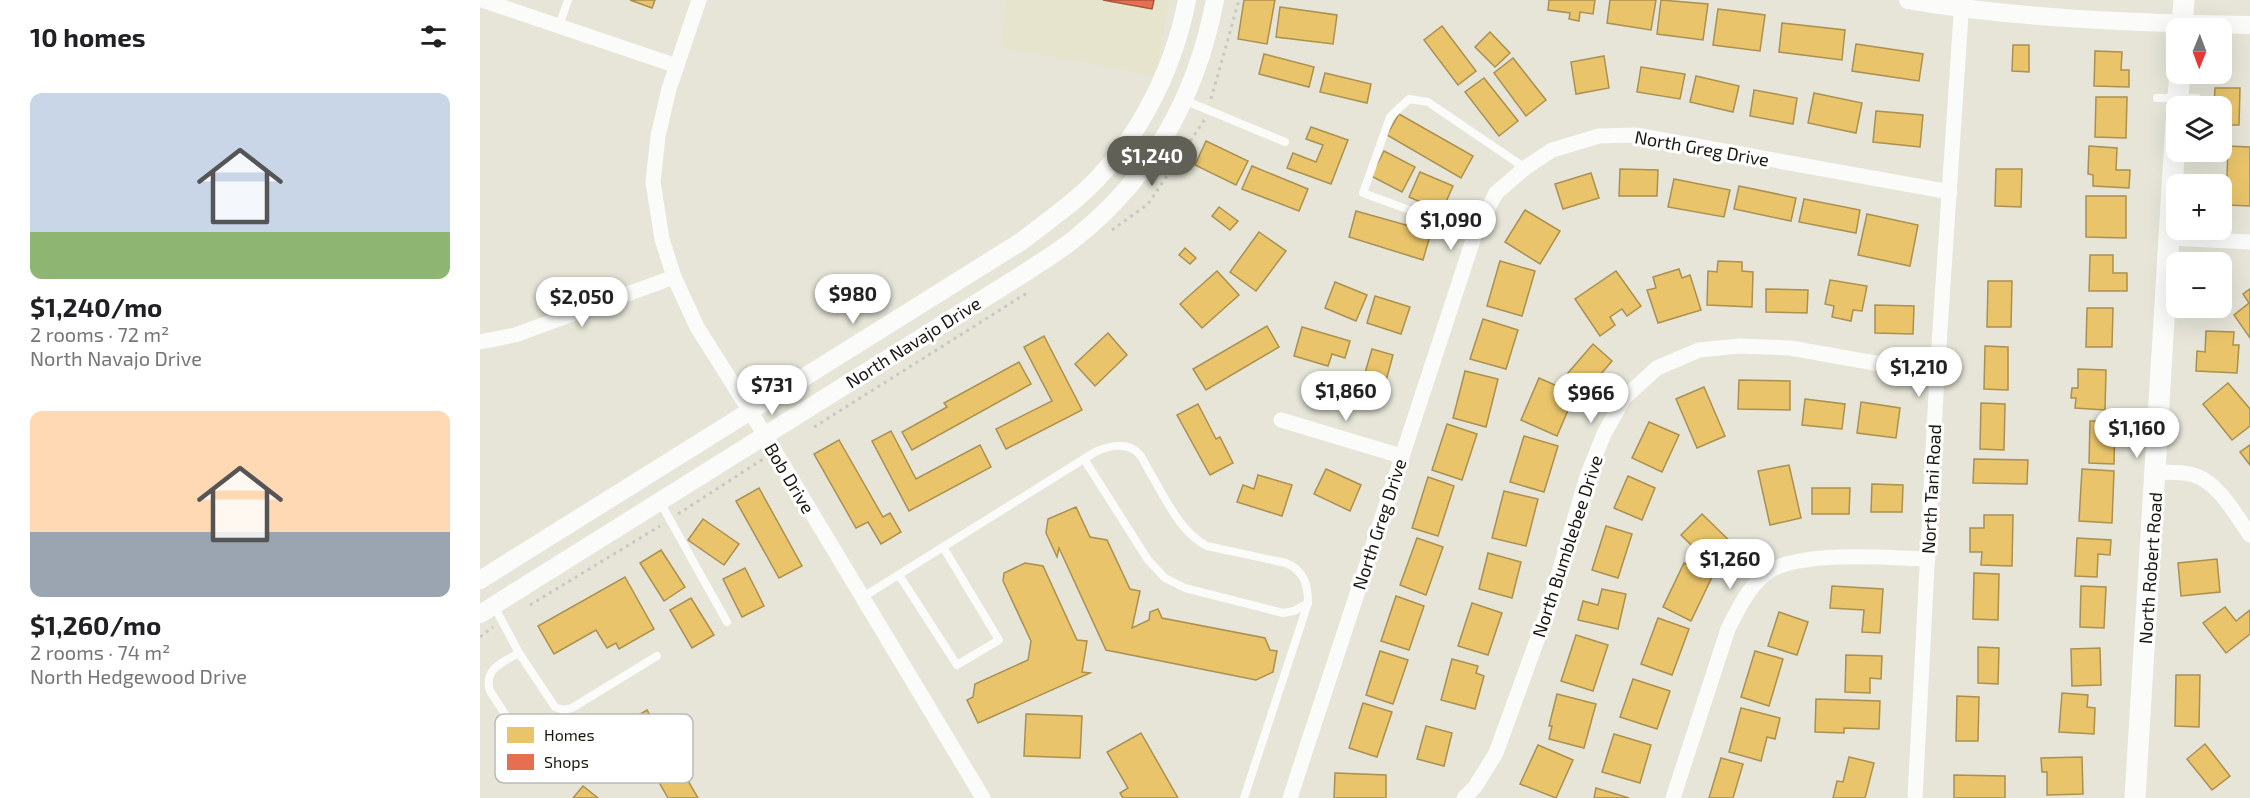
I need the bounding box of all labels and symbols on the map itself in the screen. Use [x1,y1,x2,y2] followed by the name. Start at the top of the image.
[2166,18,2232,84] north arrow
[1633,125,1771,171] street label: North Greg Drive
[1103,136,1201,187] pin: $1,240
[1402,200,1500,251] pin: $1,090
[817,274,889,325] pin: $980
[533,277,631,328] pin: $2,050
[842,292,984,392] street label: North Navajo Drive
[1870,347,1968,398] pin: $1,210
[736,365,808,416] pin: $731
[1297,371,1395,422] pin: $1,860
[1555,373,1627,424] pin: $966
[2088,408,2186,459] pin: $1,160
[1917,423,1945,555] street label: North Tani Road
[760,439,820,517] street label: Bob Drive
[1527,452,1607,640] street label: North Bumblebee Drive
[1347,456,1411,592] street label: North Greg Drive
[2134,491,2166,645] street label: North Robert Road
[1681,539,1779,590] pin: $1,260
[495,714,693,783] legend
[544,725,595,744] text: Homes
[544,752,589,771] text: Shops

